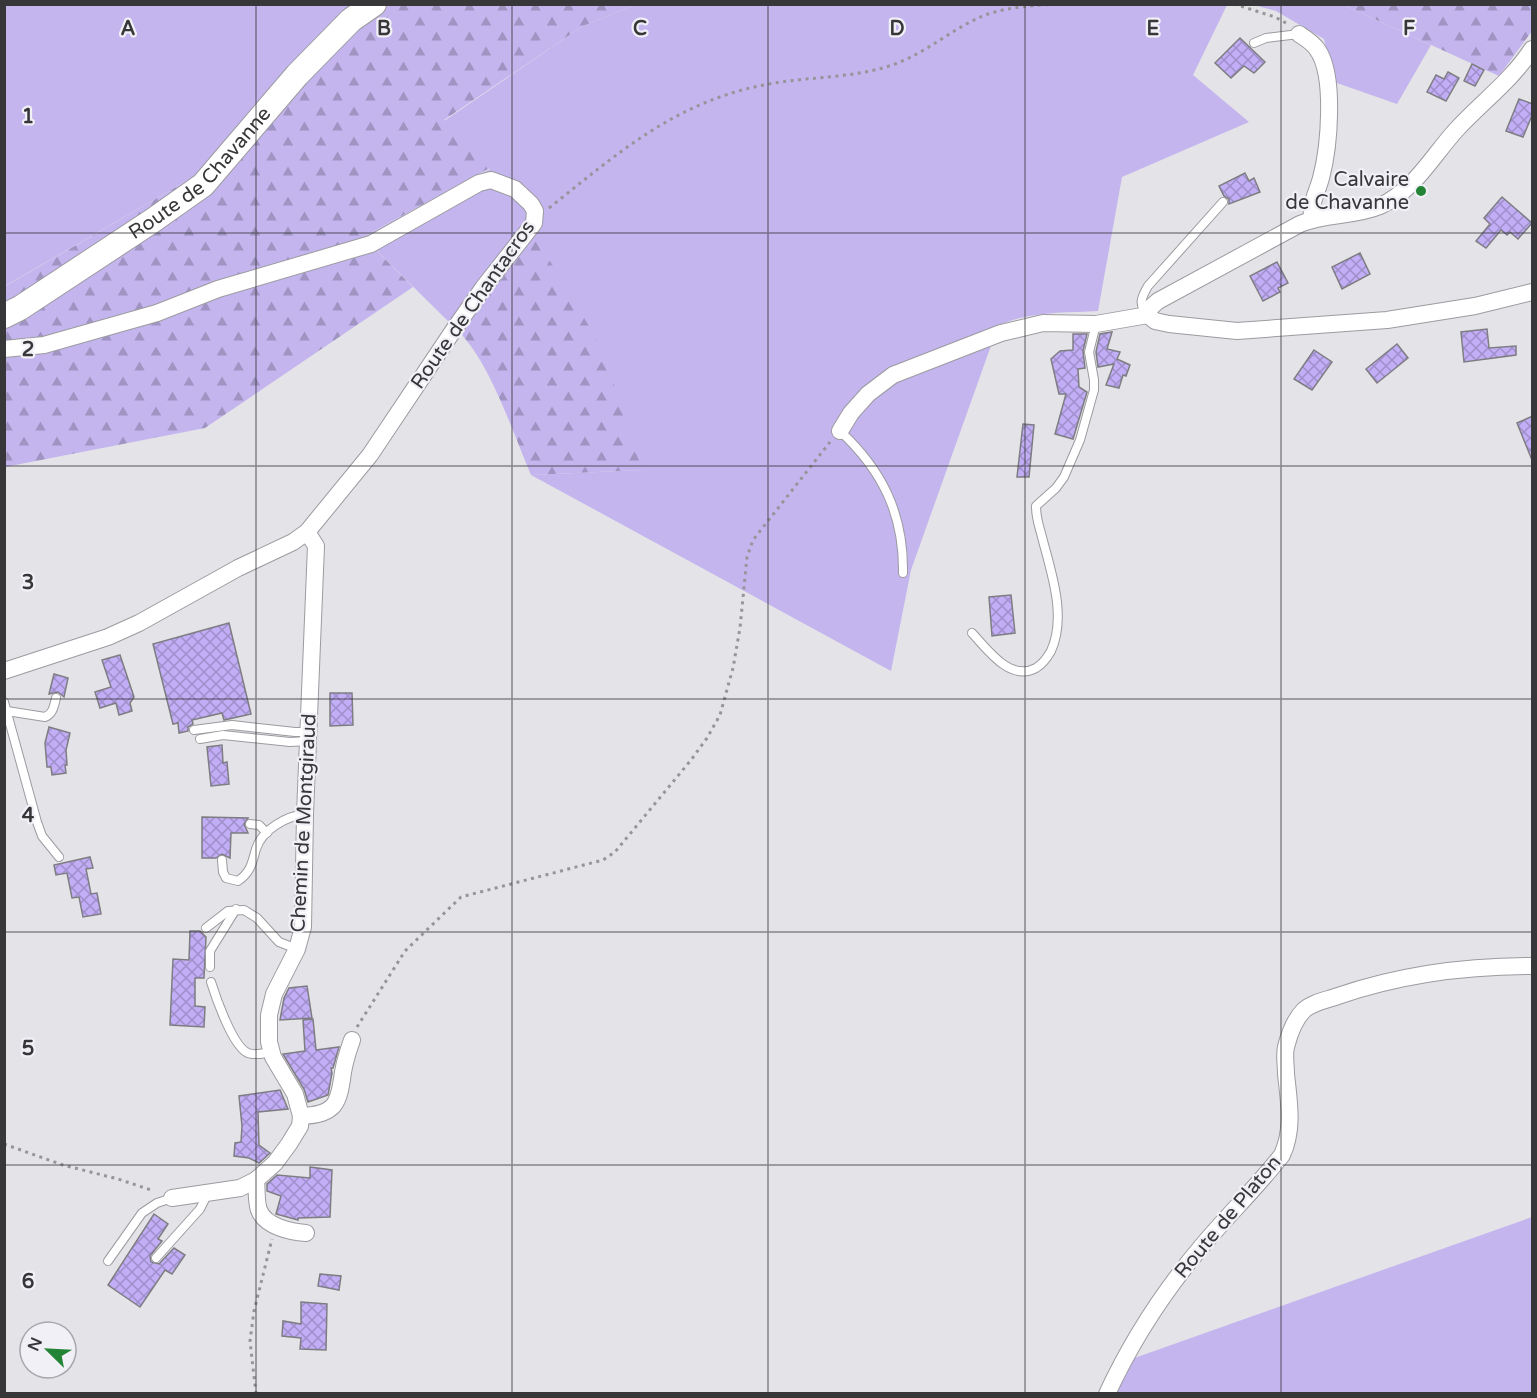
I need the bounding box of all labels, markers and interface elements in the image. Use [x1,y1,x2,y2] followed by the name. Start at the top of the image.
[121,17,136,41] text: A
[377,17,391,41] text: B
[633,17,647,41] text: C
[889,17,905,41] text: D
[1147,17,1160,41] text: E
[1403,17,1415,41] text: F
[124,102,276,245] street label: Route de Chavanne
[22,105,34,129] text: 1
[1285,168,1409,215] place label: Calvaire de Chavanne
[1414,184,1428,198] marker: Calvaire de Chavanne
[406,216,540,394] street label: Route de Chantacros
[22,338,34,362] text: 2
[22,571,34,595] text: 3
[286,713,322,933] street label: Chemin de Montgiraud
[22,804,35,828] text: 4
[22,1037,34,1061] text: 5
[1170,1151,1286,1283] street label: Route de Platon
[22,1270,34,1294] text: 6
[18,1320,78,1380] north arrow
[23,1334,47,1354] text: N

